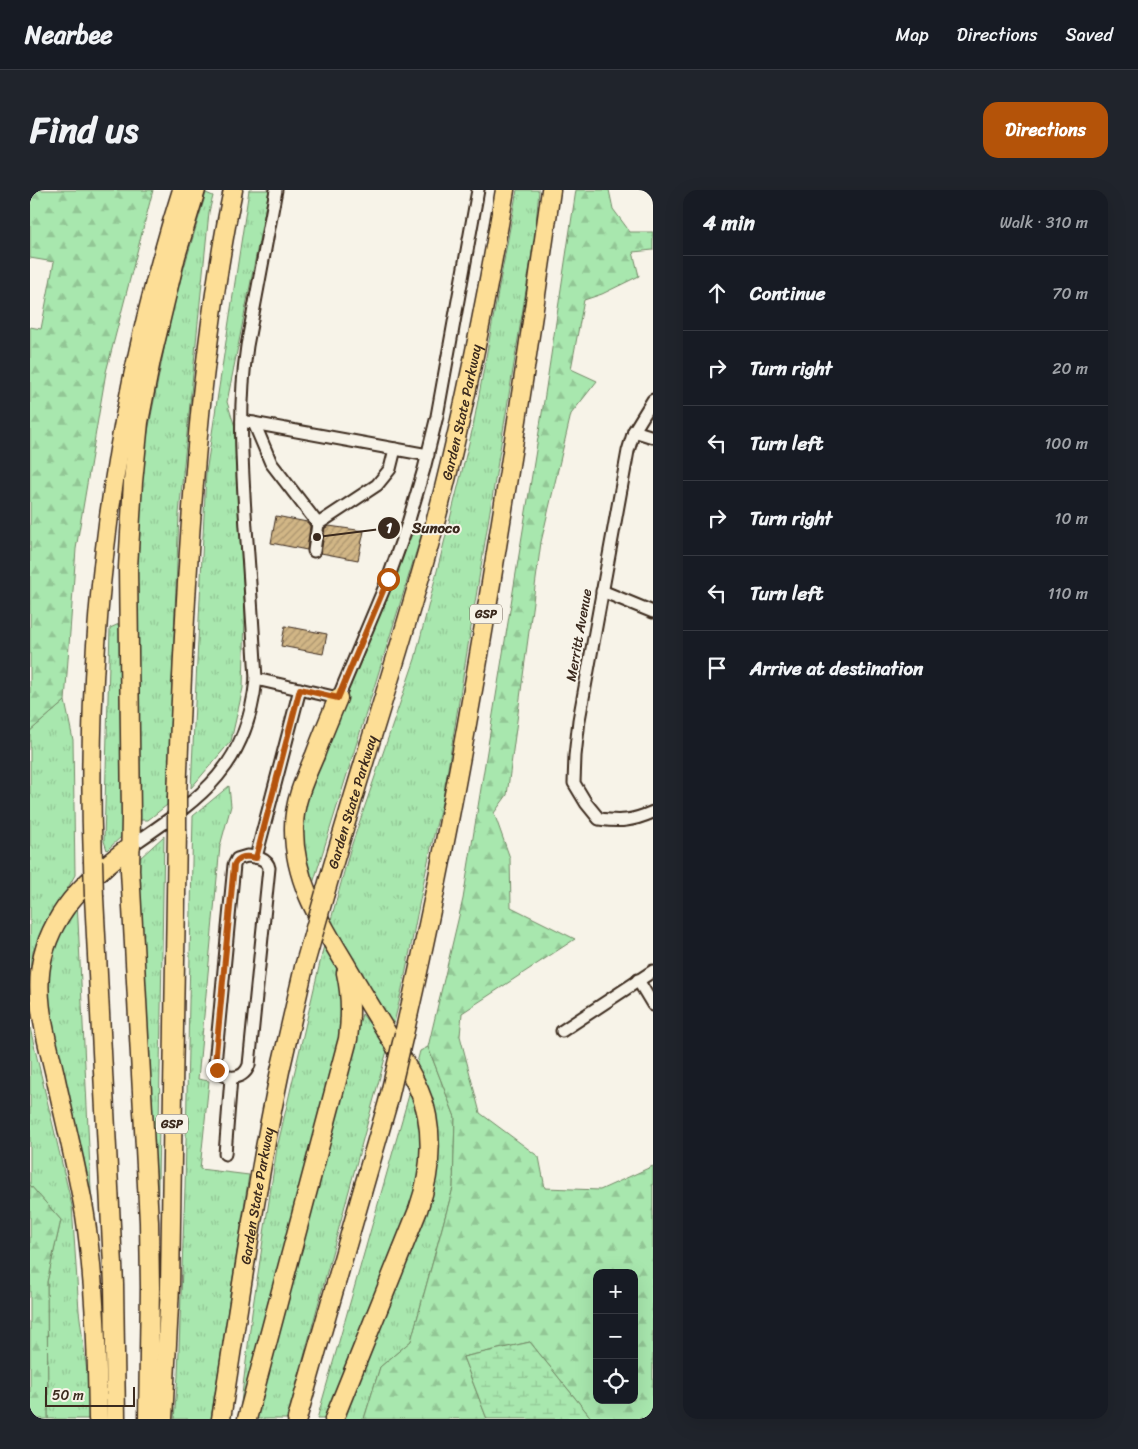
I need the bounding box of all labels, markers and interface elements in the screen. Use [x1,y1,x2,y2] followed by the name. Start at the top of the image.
[25,14,113,56] text: Nearbee
[896,19,929,51] text: Map
[957,19,1038,51] text: Directions
[1066,19,1113,51] text: Saved
[30,99,138,161] text: Find us
[983,102,1108,158] button: Directions
[703,204,755,242] text: 4 min
[1000,208,1088,237] text: Walk · 310 m
[750,277,826,310] text: Continue
[703,279,731,307] icon: ahead
[1052,279,1088,308] text: 70 m
[434,341,489,483] street label: Garden State Parkway
[750,352,832,385] text: Turn right
[703,354,731,382] icon: right
[1052,354,1088,383] text: 20 m
[750,427,823,460] text: Turn left
[703,429,731,457] icon: left
[1044,429,1088,458] text: 100 m
[750,502,832,535] text: Turn right
[703,504,731,532] icon: right
[1055,504,1088,533] text: 10 m
[377,513,470,543] callout: Sunoco
[386,515,393,541] text: 1
[411,515,461,541] text: Sunoco
[377,568,400,591] route start
[750,577,823,610] text: Turn left
[703,579,731,607] icon: left
[1048,579,1088,608] text: 110 m
[559,587,599,683] street label: Merritt Avenue
[470,604,502,624] road number: GSP
[750,652,923,685] text: Arrive at destination
[703,654,731,682] icon: arrive
[320,731,384,872] street label: Garden State Parkway
[206,1059,229,1082] route end
[156,1114,188,1134] road number: GSP
[233,1124,281,1266] street label: Garden State Parkway
[593,1269,638,1404] map controls
[593,1269,638,1314] button: +
[593,1314,638,1359] button: −
[593,1359,638,1404] button: locate
[52,1383,84,1408] text: 50 m
[45,1384,135,1407] scale bar

